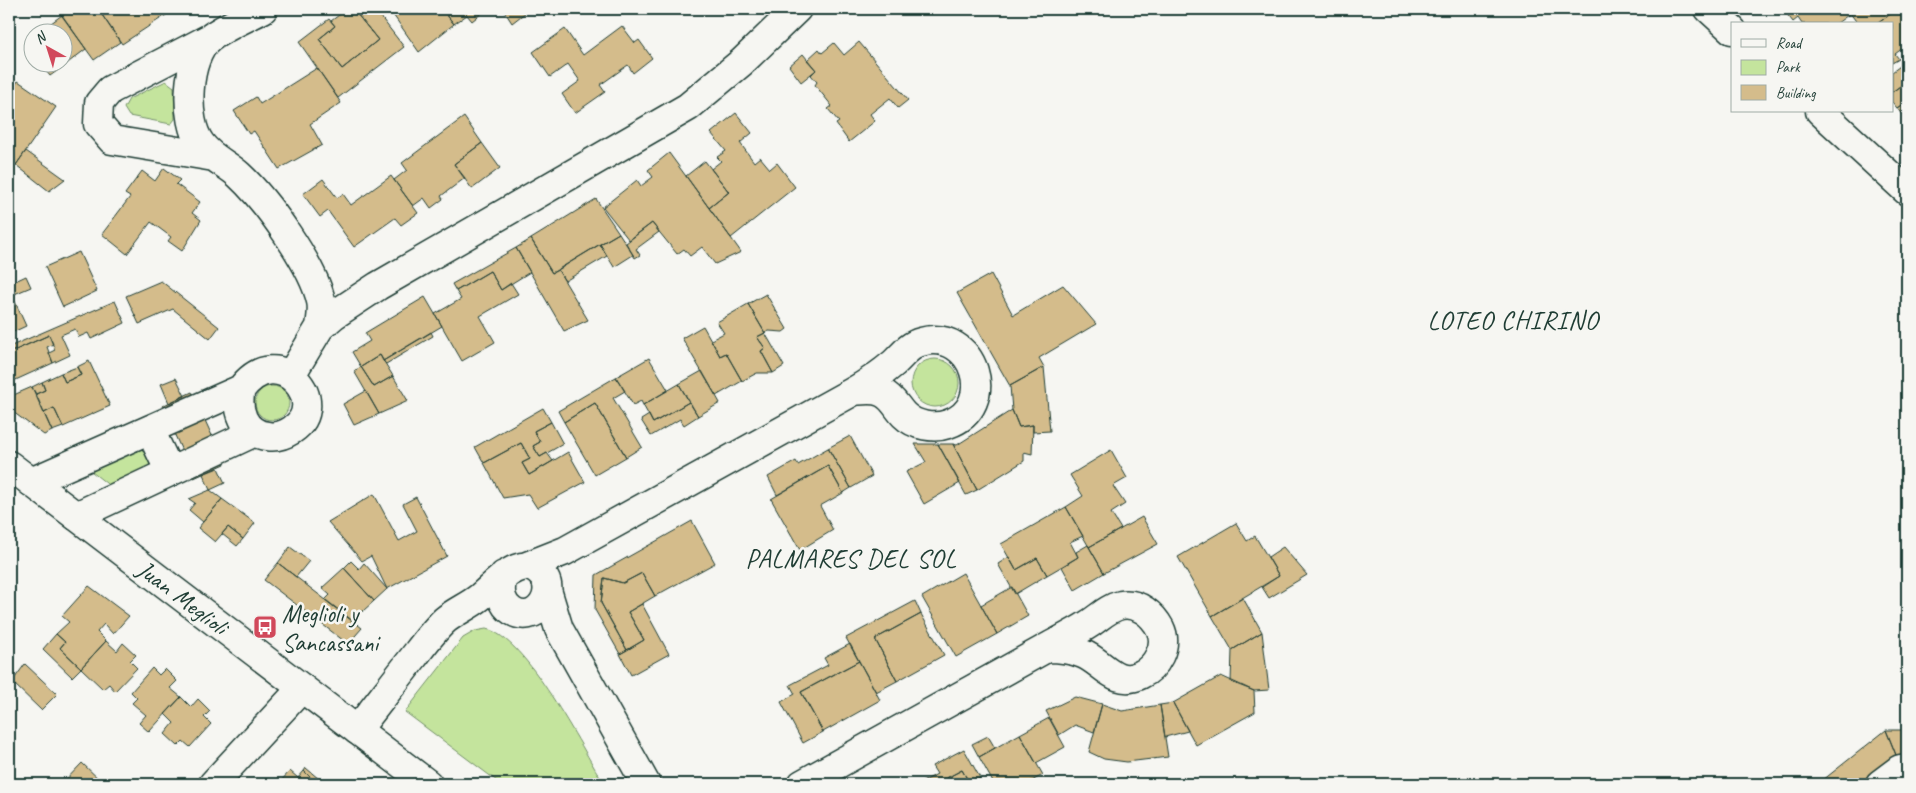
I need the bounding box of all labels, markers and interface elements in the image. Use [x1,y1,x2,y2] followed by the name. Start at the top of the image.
[22,22,72,72] north arrow
[1731,22,1894,112] legend
[31,27,51,48] text: N
[1776,34,1803,53] text: Road
[1776,58,1801,77] text: Park
[1776,84,1816,103] text: Building
[1427,304,1601,337] district label: LOTEO CHIRINO
[745,542,957,575] district label: PALMARES DEL SOL
[130,553,237,644] street label: Juan Meglioli
[282,598,381,659] place label: Meglioli y Sancassani
[252,614,278,640] bus stop icon: Meglioli y Sancassani

